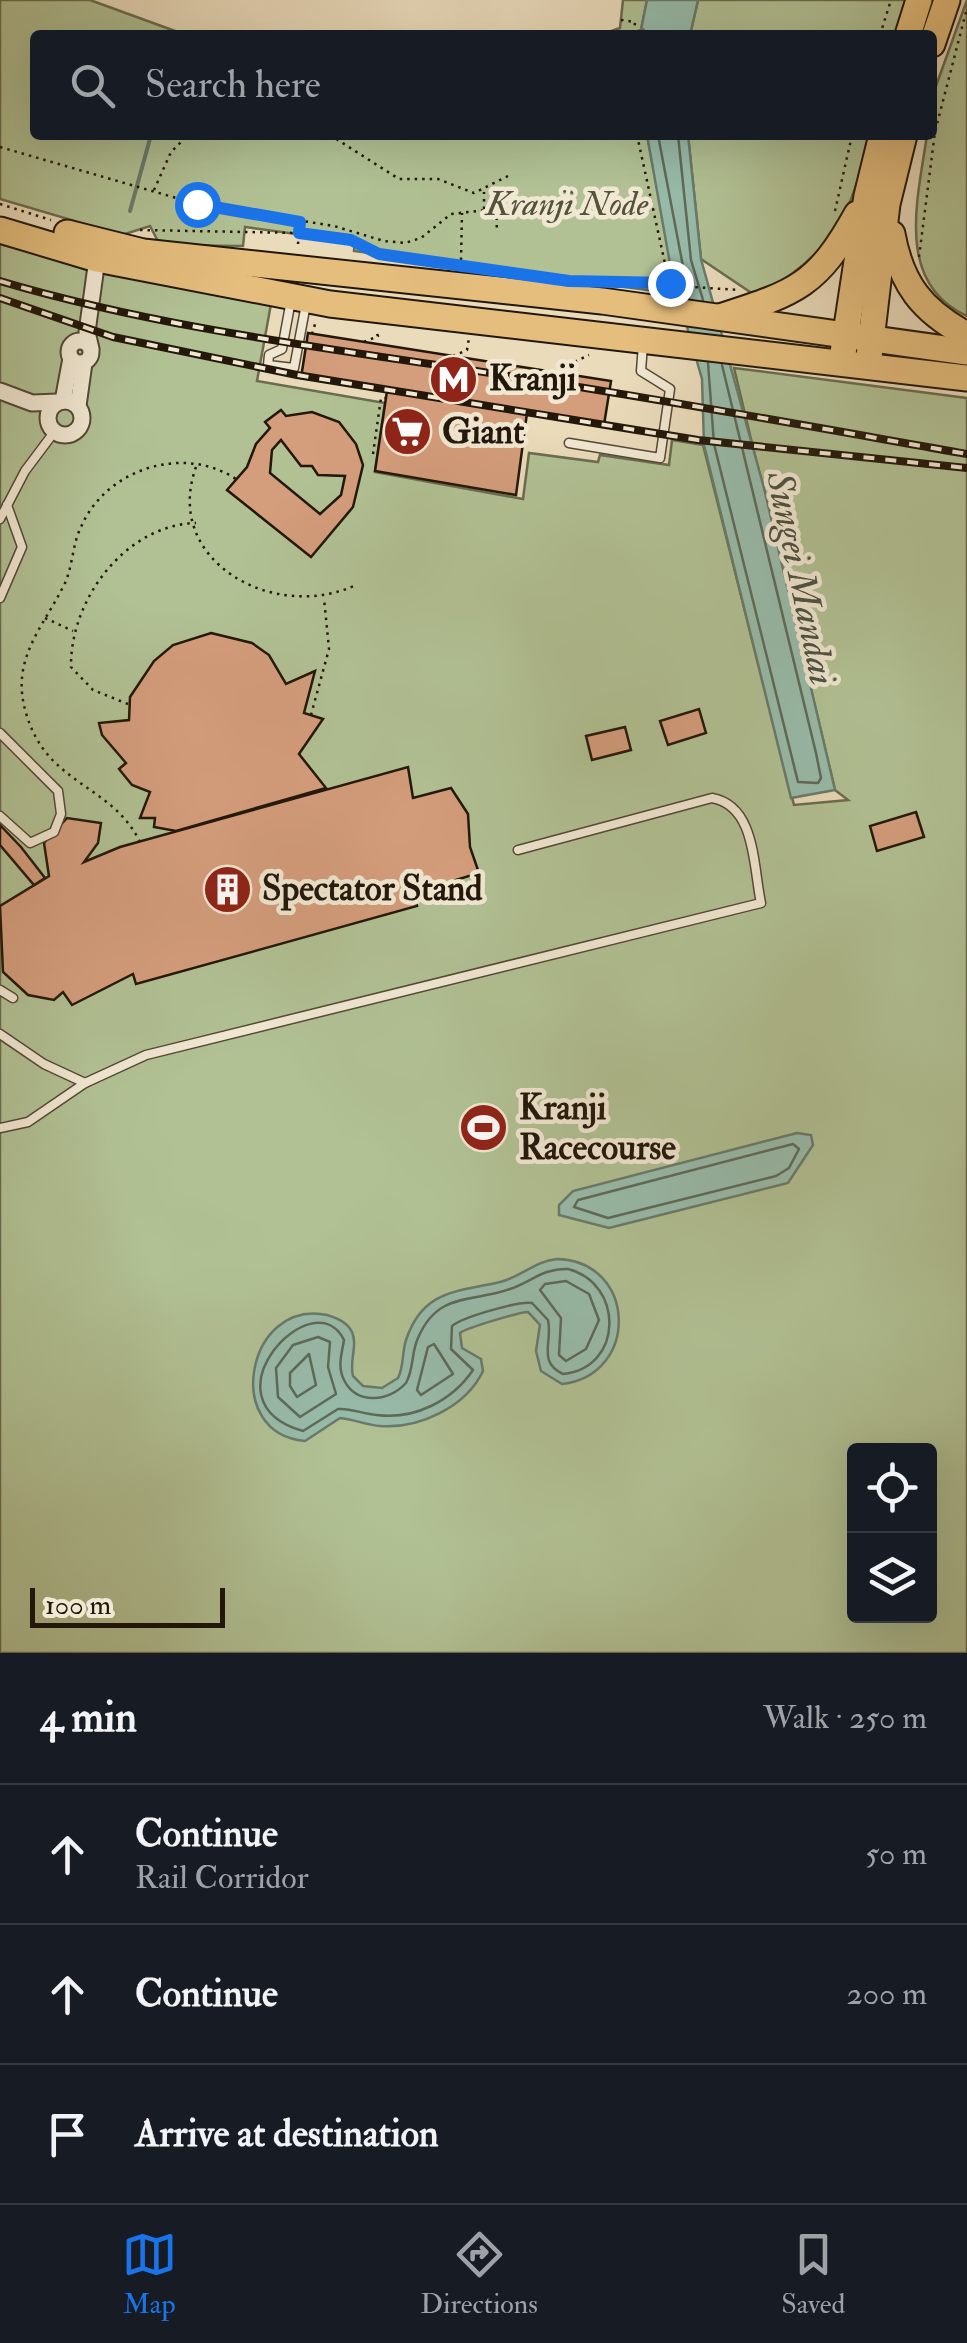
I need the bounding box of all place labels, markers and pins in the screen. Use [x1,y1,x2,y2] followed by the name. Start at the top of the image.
[428,353,480,405] metro station icon: Kranji
[489,357,577,401] place label: Kranji
[381,406,433,458] supermarket icon: Giant
[442,410,525,454] place label: Giant
[201,863,253,915] building icon: Spectator Stand
[262,867,483,911] place label: Spectator Stand
[519,1086,676,1170] place label: Kranji Racecourse
[458,1102,510,1154] sports icon: Kranji Racecourse

